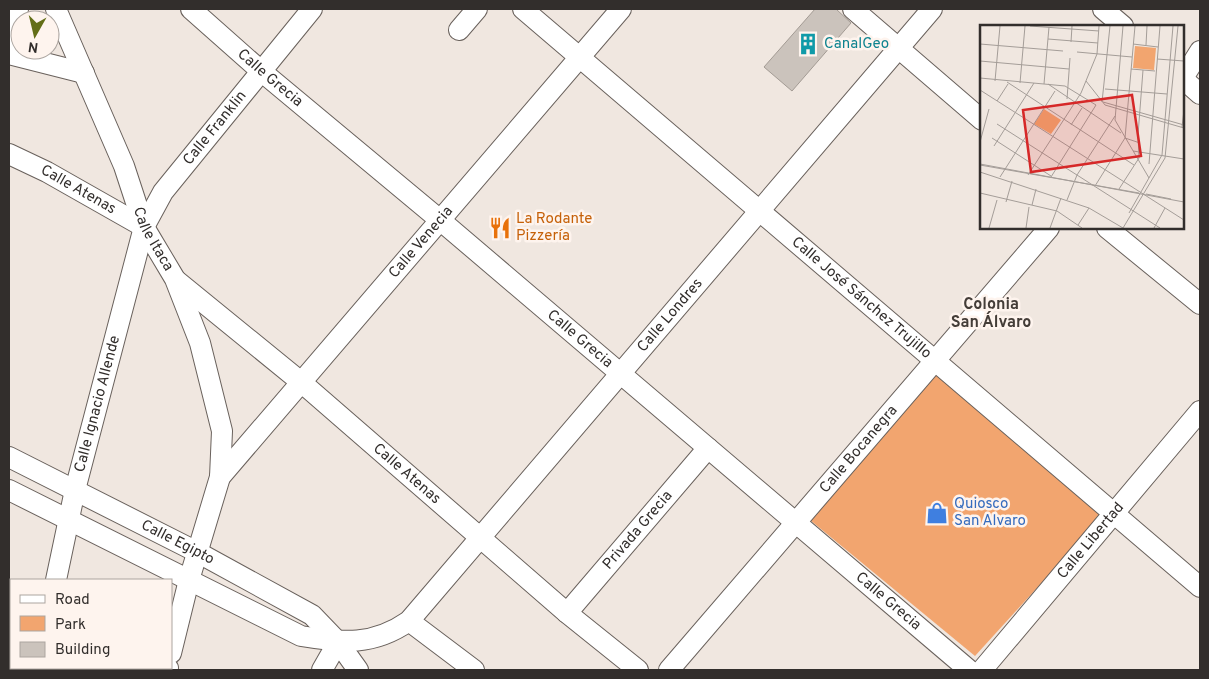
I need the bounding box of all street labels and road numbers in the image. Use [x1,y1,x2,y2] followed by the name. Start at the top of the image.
[233,45,307,111] street label: Calle Grecia
[179,87,251,169] street label: Calle Franklin
[38,161,119,219] street label: Calle Atenas
[385,202,457,282] street label: Calle Venecia
[129,205,178,275] street label: Calle Itaca
[788,233,935,363] street label: Calle José Sánchez Trujillo
[633,274,707,356] street label: Calle Londres
[543,306,617,372] street label: Calle Grecia
[71,333,125,474] street label: Calle Ignacio Allende
[816,401,902,497] street label: Calle Bocanegra
[369,439,445,508] street label: Calle Atenas
[599,487,677,573] street label: Privada Grecia
[1053,498,1128,583] street label: Calle Libertad
[138,516,218,569] street label: Calle Egipto
[852,568,925,635] street label: Calle Grecia

